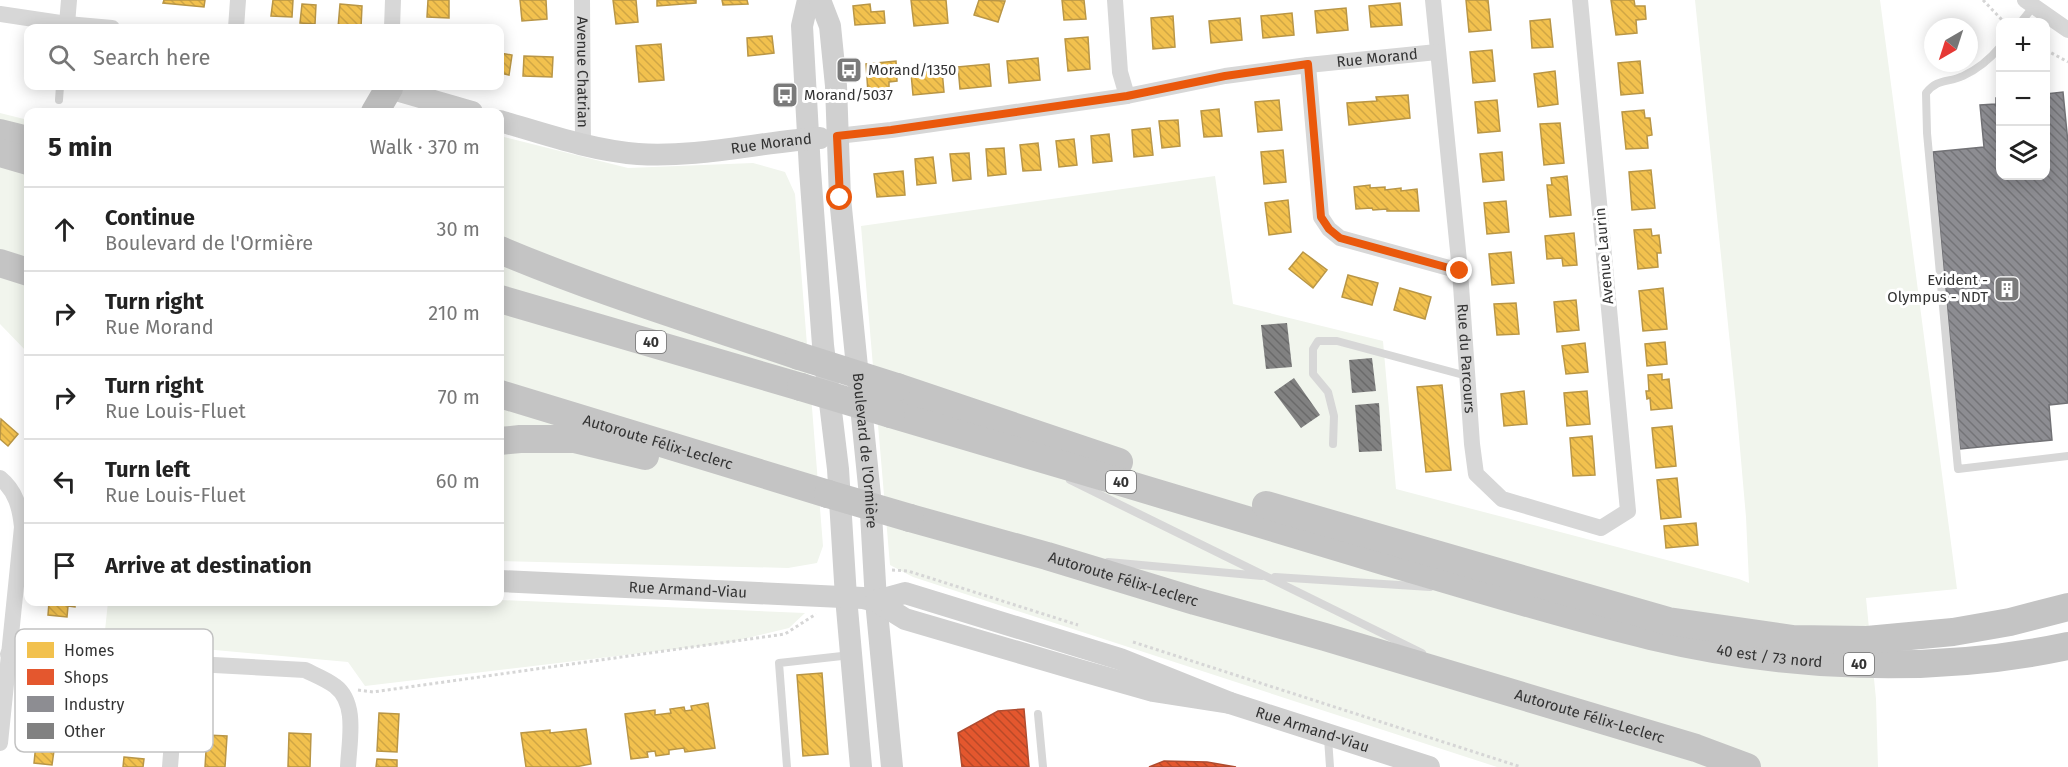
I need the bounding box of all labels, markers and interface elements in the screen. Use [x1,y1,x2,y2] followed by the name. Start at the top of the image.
[573,16,592,128] street label: Avenue Chatrian
[1924,18,1978,72] north arrow
[1996,18,2050,180] map controls
[1996,18,2050,72] button: +
[24,24,504,90] search box
[45,41,78,74] icon: search
[93,44,211,71] text: Search here
[1336,45,1419,71] street label: Rue Morand
[834,55,864,85] bus stop icon: Morand/1350
[868,61,956,79] place label: Morand/1350
[1996,72,2050,126] button: −
[770,80,800,110] bus stop icon: Morand/5037
[804,86,893,104] place label: Morand/5037
[1996,126,2050,180] button: layers
[730,130,813,158] street label: Rue Morand
[48,132,112,163] text: 5 min
[370,135,480,159] text: Walk · 370 m
[826,184,852,210] route start
[105,204,195,231] text: Continue
[1591,207,1617,305] street label: Avenue Laurin
[48,213,81,246] icon: ahead
[436,217,480,241] text: 30 m
[105,231,313,255] text: Boulevard de l'Ormière
[1446,257,1472,283] route end
[1887,271,1988,306] place label: Evident - Olympus - NDT
[1992,274,2022,304] building icon: Evident - Olympus - NDT
[105,288,204,315] text: Turn right
[48,297,81,330] icon: right
[428,301,480,325] text: 210 m
[1453,303,1479,414] street label: Rue du Parcours
[105,315,214,339] text: Rue Morand
[636,331,666,353] road number: 40
[105,372,204,399] text: Turn right
[849,372,881,529] street label: Boulevard de l'Ormière
[48,381,81,414] icon: right
[438,385,480,409] text: 70 m
[105,399,246,423] text: Rue Louis-Fluet
[581,411,735,473] street label: Autoroute Félix-Leclerc
[105,456,190,483] text: Turn left
[48,465,81,498] icon: left
[436,469,480,493] text: 60 m
[1106,471,1136,493] road number: 40
[105,483,246,507] text: Rue Louis-Fluet
[1046,548,1200,610] street label: Autoroute Félix-Leclerc
[48,549,81,582] icon: arrive
[105,552,312,579] text: Arrive at destination
[628,578,747,602] street label: Rue Armand-Viau
[15,629,213,752] legend
[64,641,114,660] text: Homes
[1715,641,1823,671] street label: 40 est / 73 nord
[1844,653,1874,675] road number: 40
[64,668,108,687] text: Shops
[1513,685,1667,747] street label: Autoroute Félix-Leclerc
[64,695,124,714] text: Industry
[1253,703,1371,756] street label: Rue Armand-Viau
[64,722,106,741] text: Other

